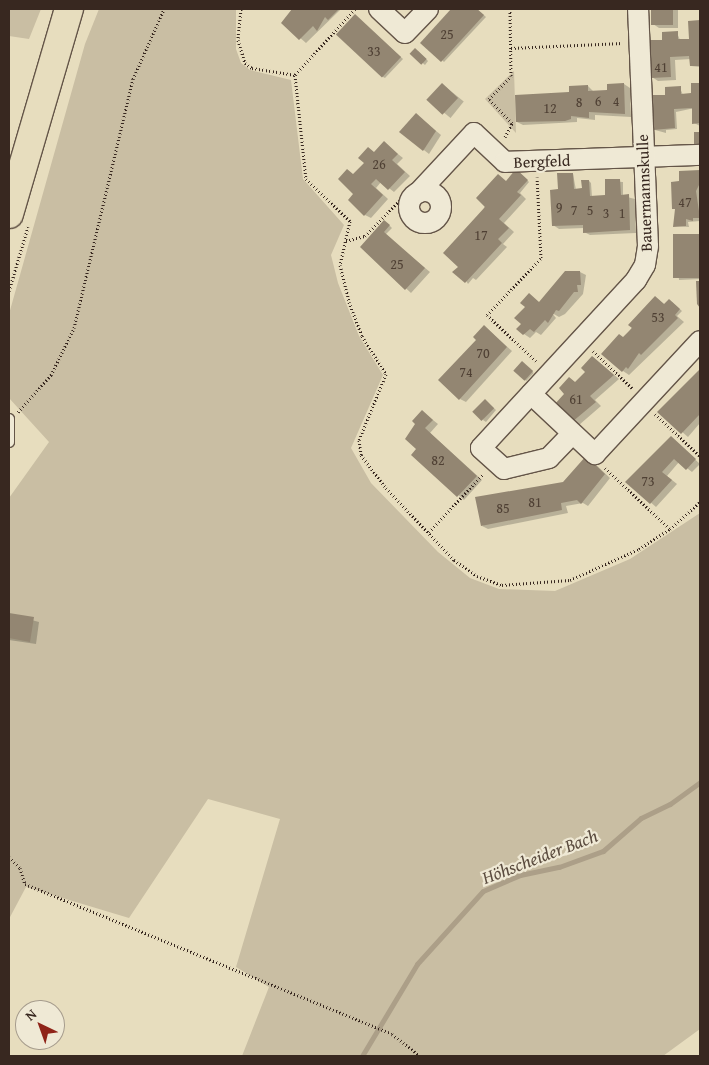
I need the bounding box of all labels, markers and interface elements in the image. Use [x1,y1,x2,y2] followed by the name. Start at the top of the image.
[440,26,454,42] house number: 25
[367,43,381,59] house number: 33
[654,59,668,75] house number: 41
[595,93,601,109] house number: 6
[613,93,619,109] house number: 4
[576,94,582,110] house number: 8
[543,100,557,116] house number: 12
[632,134,656,252] street label: Bauermannskulle
[513,150,571,172] street label: Bergfeld
[372,156,386,172] house number: 26
[678,194,692,210] house number: 47
[556,199,562,215] house number: 9
[571,202,577,218] house number: 7
[587,202,593,218] house number: 5
[603,205,609,221] house number: 3
[619,205,625,221] house number: 1
[474,227,488,243] house number: 17
[390,256,404,272] house number: 25
[651,309,665,325] house number: 53
[476,345,490,361] house number: 70
[459,364,473,380] house number: 74
[569,391,583,407] house number: 61
[431,452,445,468] house number: 82
[641,473,655,489] house number: 73
[528,494,542,510] house number: 81
[496,500,510,516] house number: 85
[479,825,601,889] water label: Höhscheider Bach
[15,1000,65,1050] north arrow
[20,1004,41,1025] text: N

